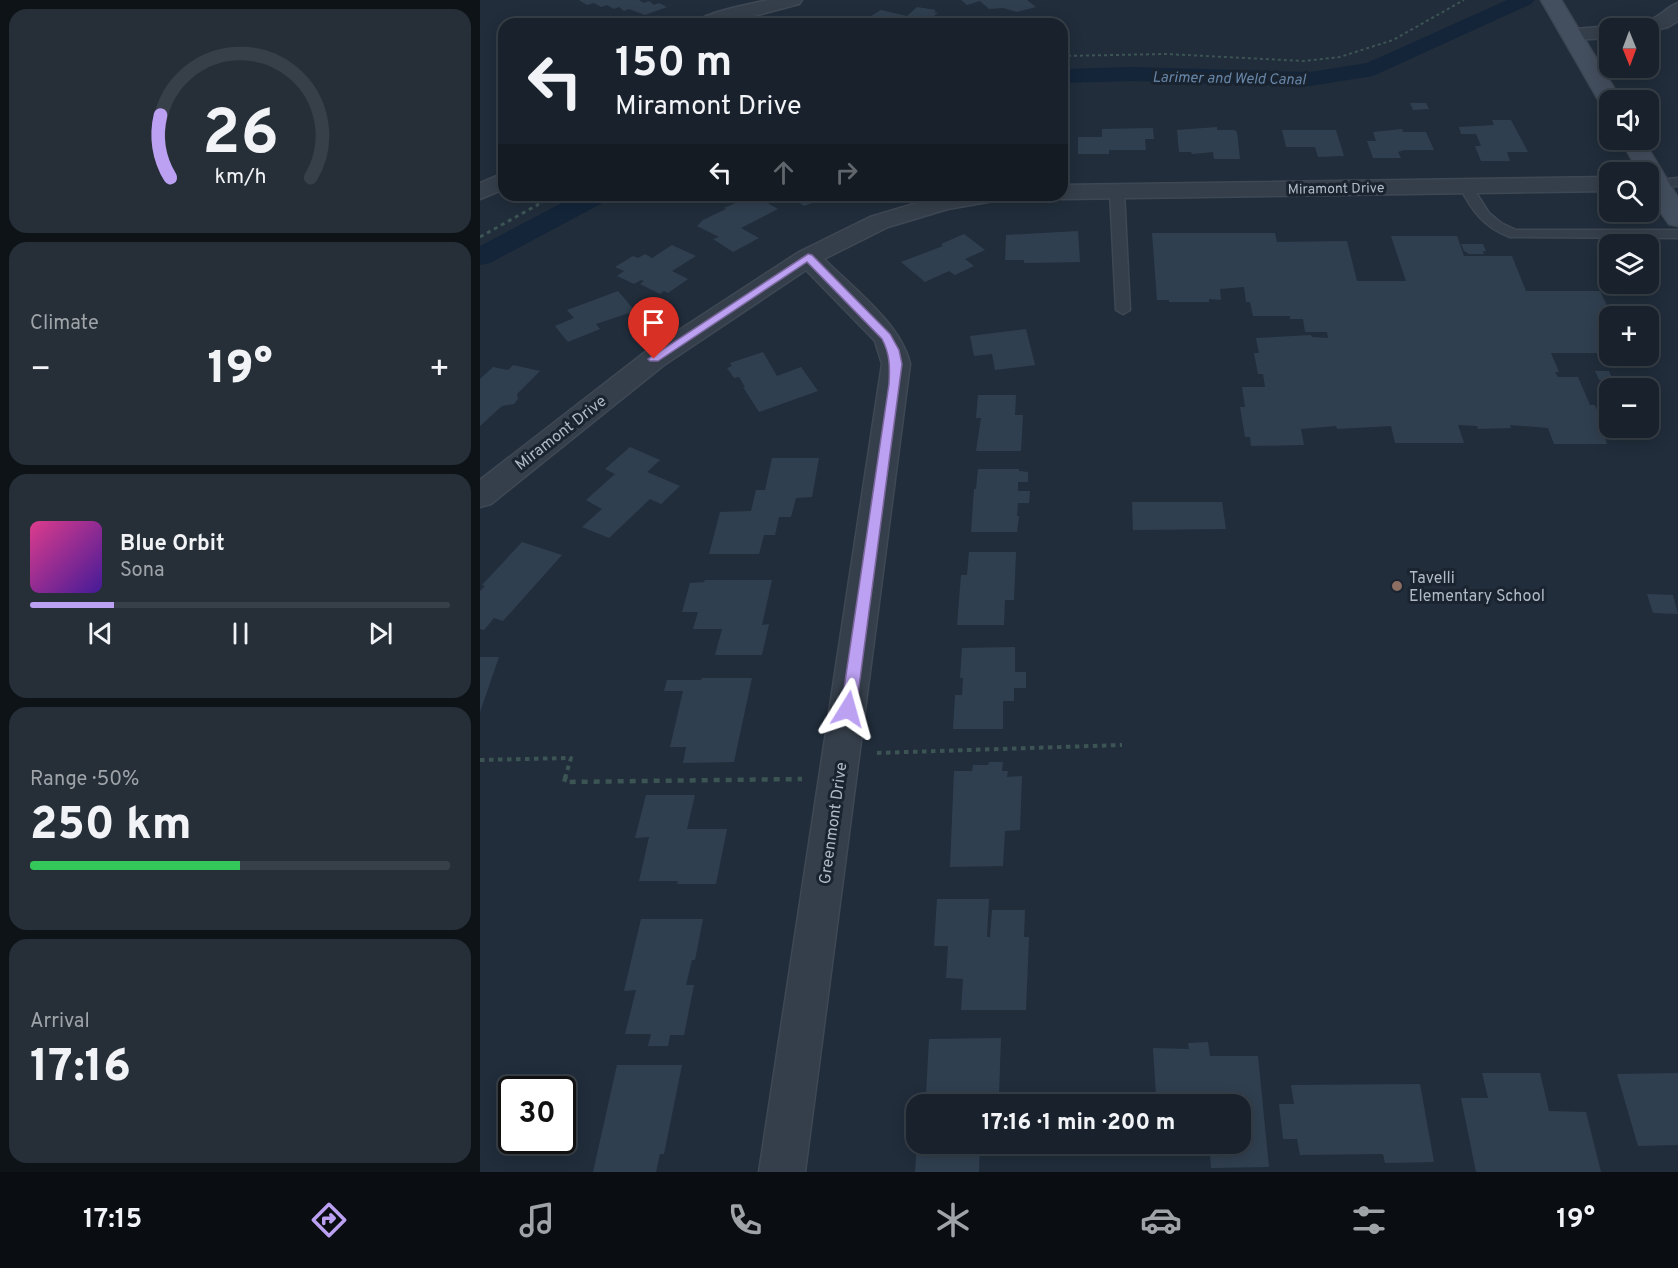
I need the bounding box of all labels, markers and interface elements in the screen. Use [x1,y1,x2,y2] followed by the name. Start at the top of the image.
[1599,18,1659,78] north arrow
[1599,18,1659,438] map controls
[615,38,732,91] text: 150 m
[516,42,594,120] icon: left
[1152,69,1307,90] water label: Larimer and Weld Canal
[615,90,802,124] text: Miramont Drive
[1599,90,1659,150] button: sound
[202,97,278,176] text: 26
[704,156,737,189] icon: left
[767,156,800,189] icon: ahead
[830,156,863,189] icon: right
[1599,162,1659,222] button: search
[214,164,266,191] text: km/h
[1288,180,1385,199] street label: Miramont Drive
[1599,234,1659,294] button: layers
[628,297,679,359] pin
[637,306,670,339] icon: arrive
[1599,306,1659,366] button: +
[30,311,99,337] text: Climate
[207,342,273,399] text: 19°
[30,350,51,392] text: −
[429,350,450,392] text: +
[1599,378,1659,438] button: −
[512,392,611,475] street label: Miramont Drive
[120,531,225,558] text: Blue Orbit
[120,558,165,584] text: Sona
[1409,569,1545,607] place label: Tavelli Elementary School
[1390,579,1404,593] marker: Tavelli Elementary School
[84,617,117,650] icon: previous
[224,617,257,650] icon: pause
[364,617,397,650] icon: next
[816,677,880,741] position arrow
[816,761,852,885] street label: Greenmont Drive
[30,767,139,793] text: Range · 50%
[30,798,191,855] text: 250 km
[30,1009,90,1035] text: Arrival
[30,1040,131,1097] text: 17:16
[498,1076,576,1154] speed limit sign: 30
[982,1110,1175,1137] text: 17:16 · 1 min · 200 m
[308,1199,350,1241] icon: directions
[516,1199,558,1241] icon: music
[724,1199,766,1241] icon: phone
[932,1199,974,1241] icon: climate
[1140,1199,1182,1241] icon: car
[1348,1199,1390,1241] icon: filters
[83,1203,142,1237] text: 17:15
[1556,1203,1595,1237] text: 19°

